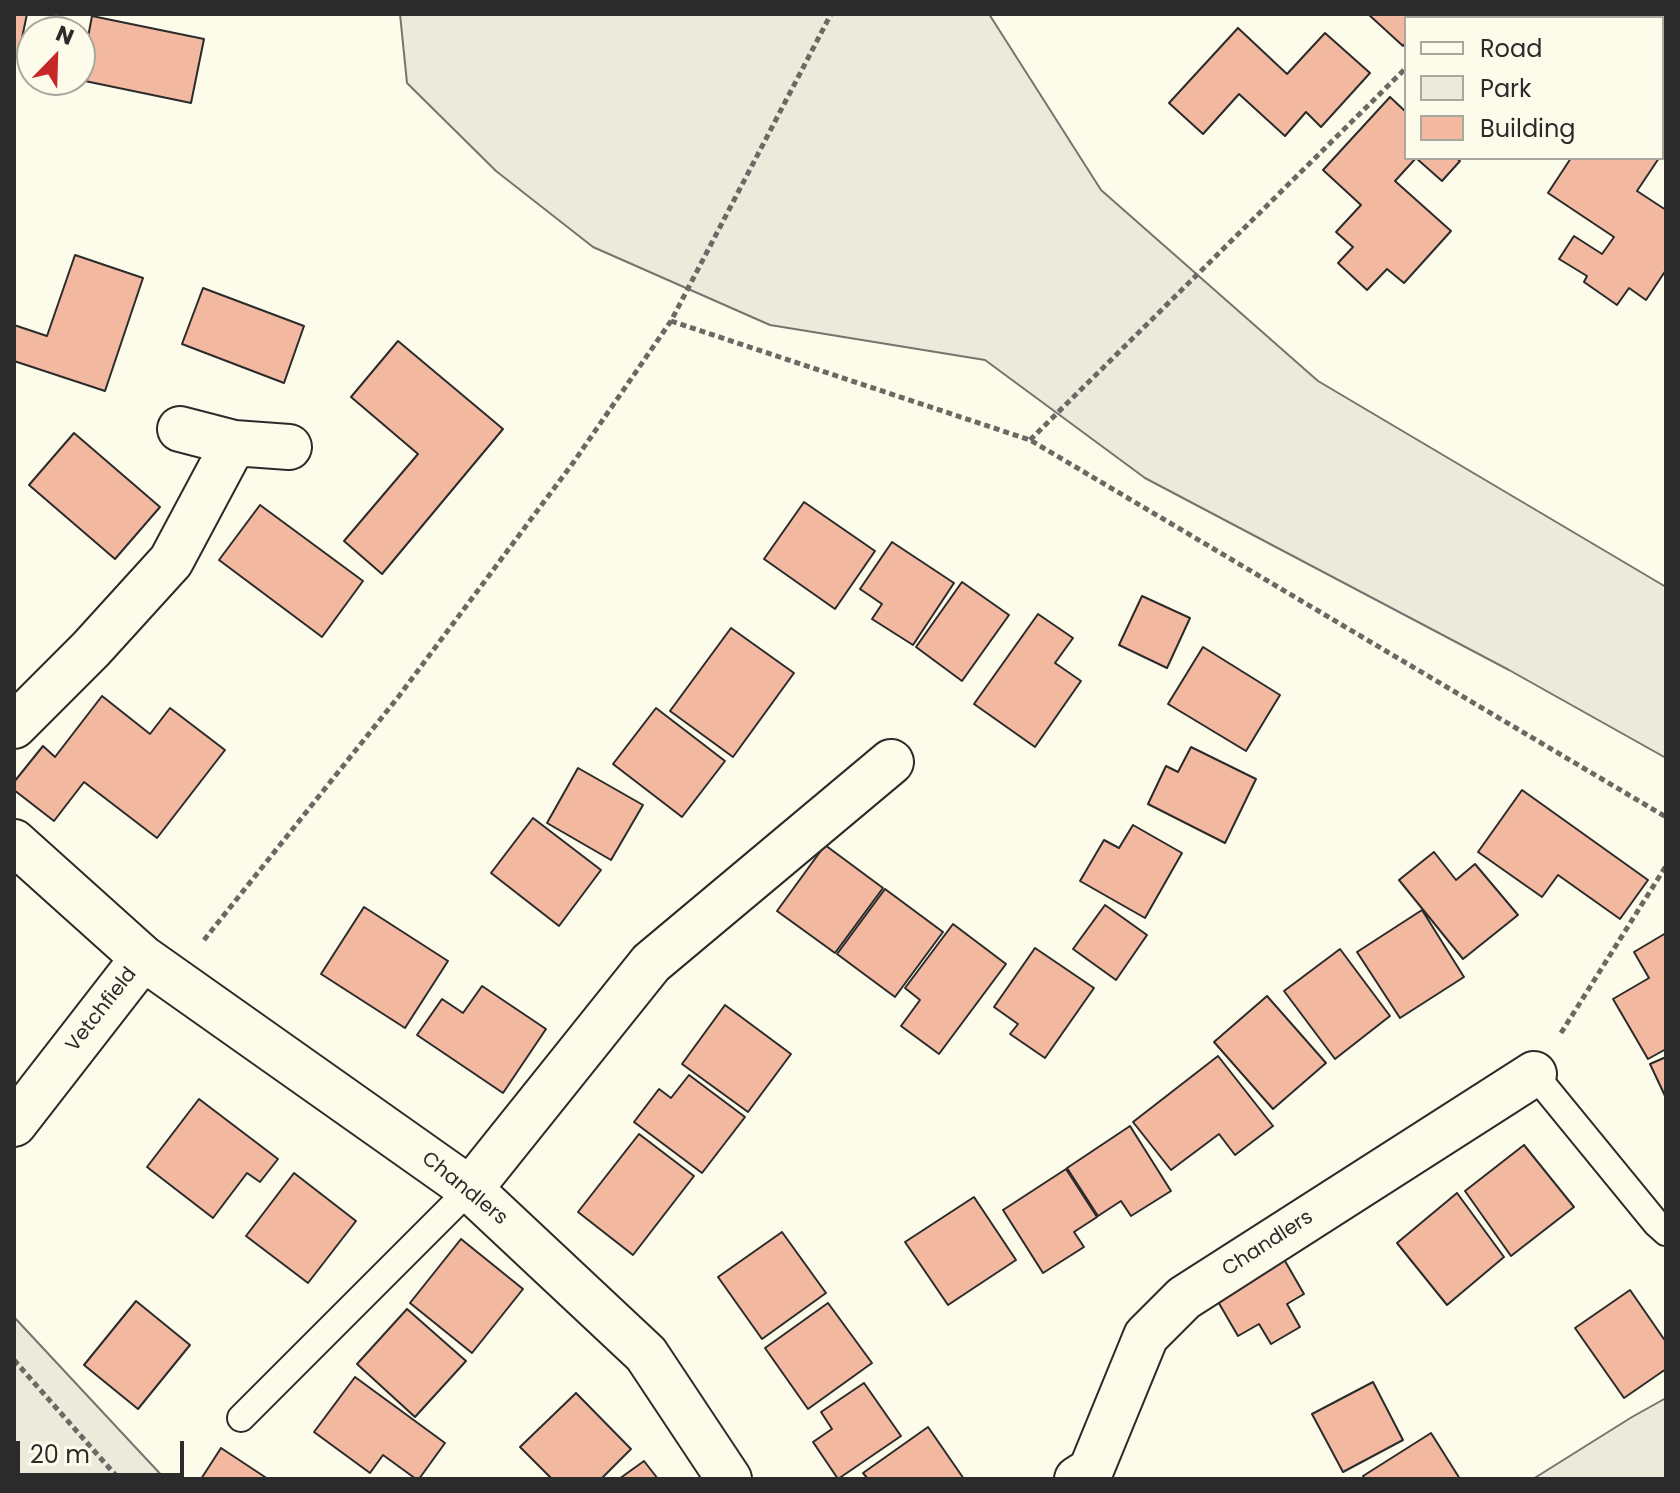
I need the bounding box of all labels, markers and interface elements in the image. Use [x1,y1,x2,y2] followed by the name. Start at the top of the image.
[16,16,96,96] north arrow
[1404,16,1664,160] legend
[51,18,78,53] text: N
[1480,32,1542,65] text: Road
[1480,72,1531,105] text: Park
[1480,112,1576,145] text: Building
[62,963,142,1057] street label: Vetchfield
[416,1147,512,1231] street label: Chandlers
[1218,1206,1318,1282] street label: Chandlers
[20,1425,188,1475] scale bar
[30,1438,90,1471] text: 20 m

